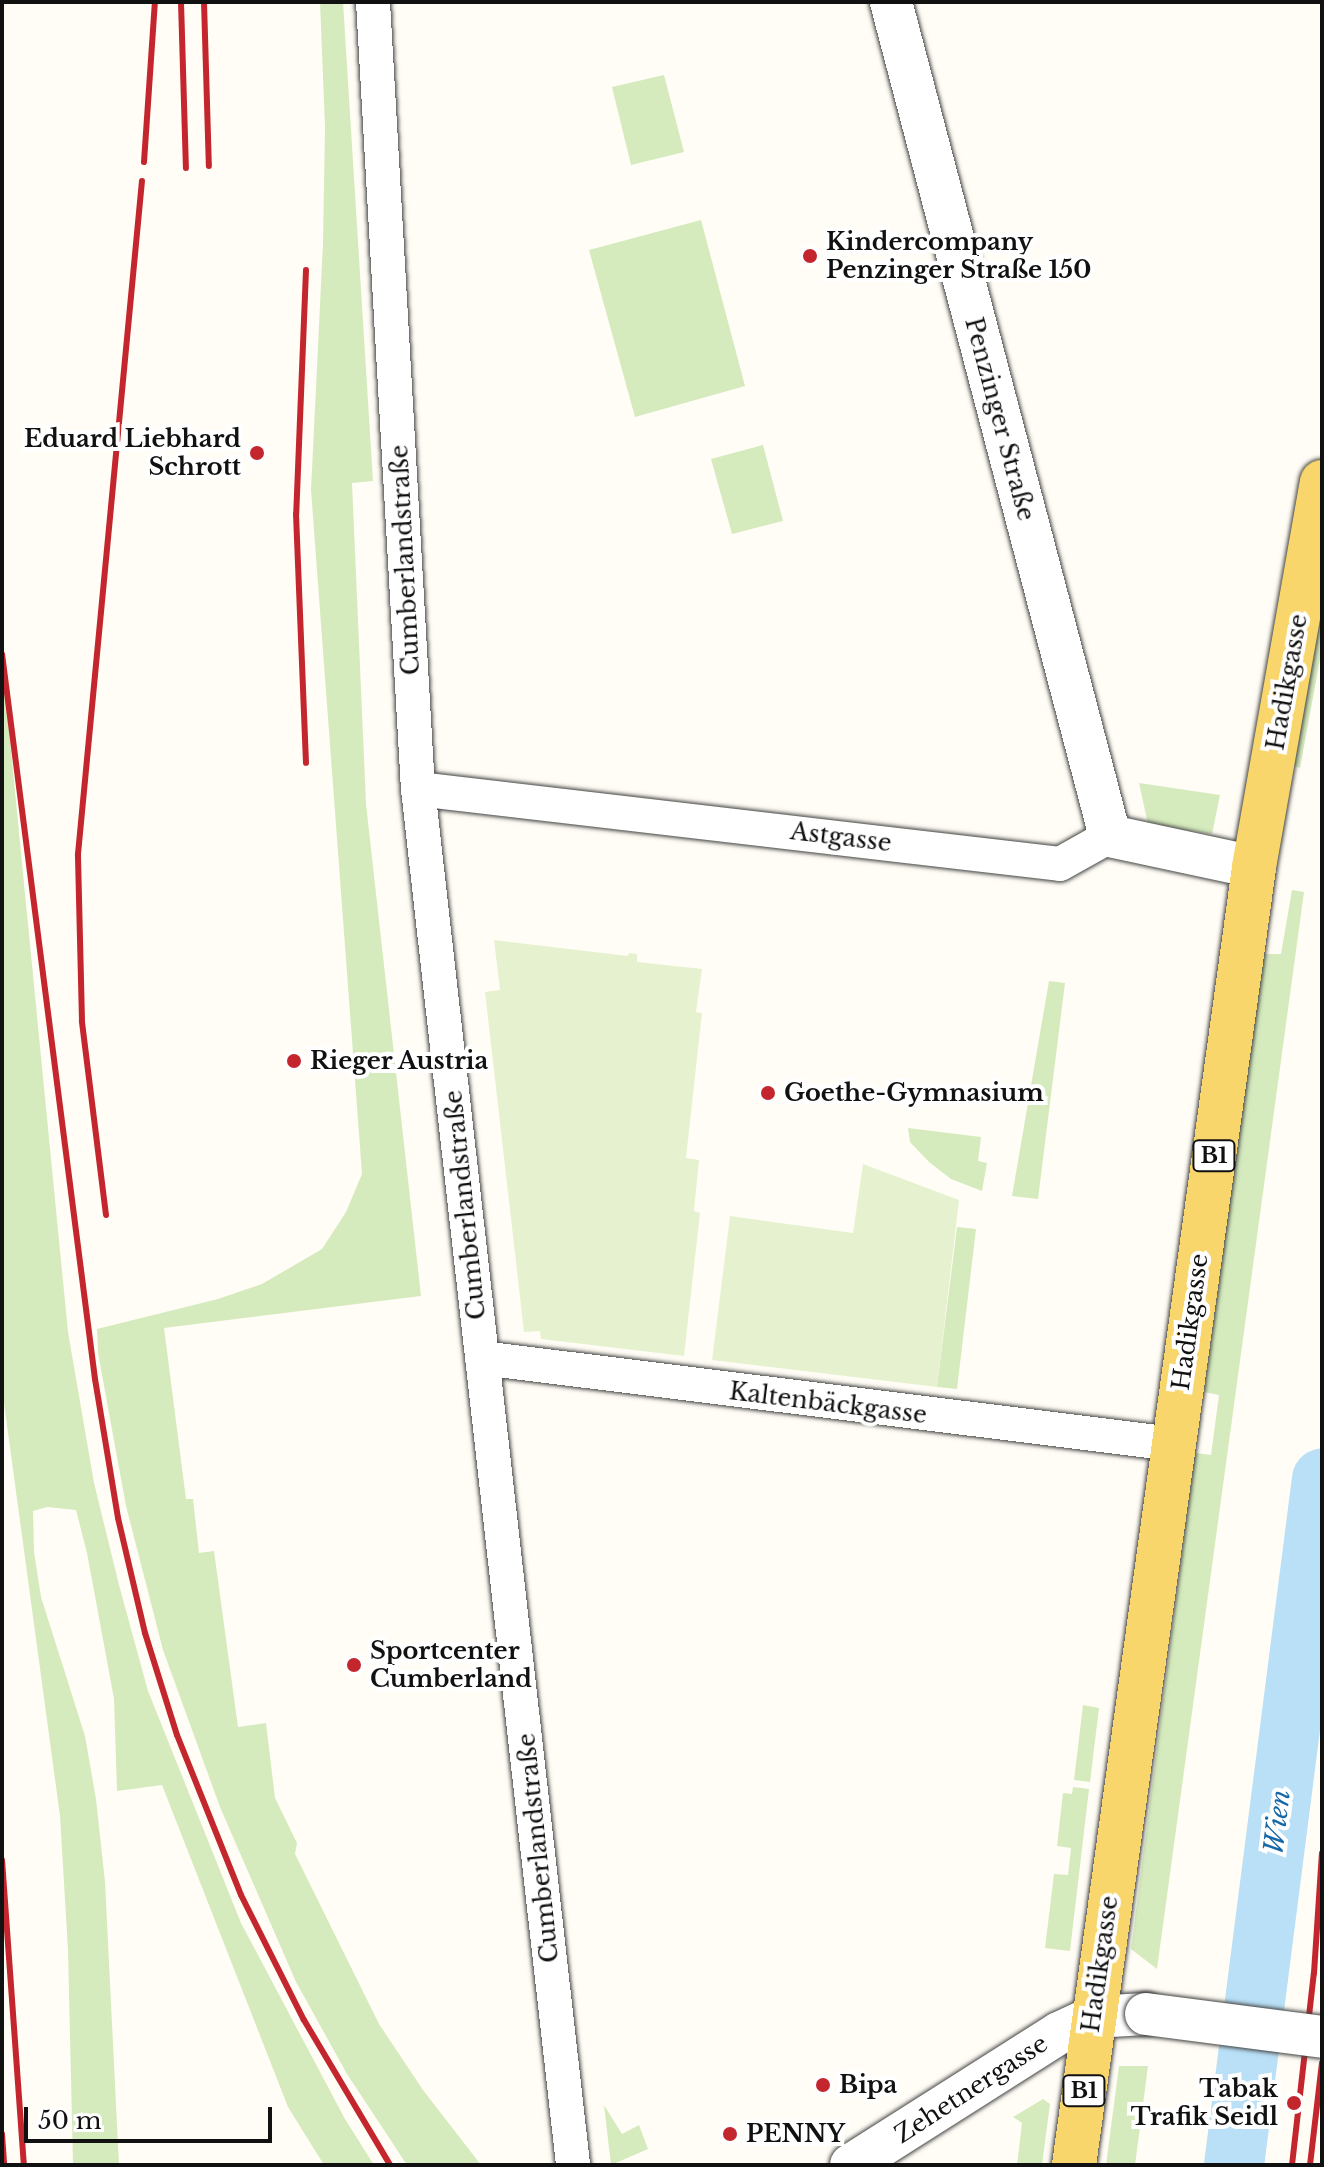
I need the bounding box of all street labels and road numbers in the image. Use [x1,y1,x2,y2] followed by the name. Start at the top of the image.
[959,314,1041,524] street label: Penzinger Straße
[385,444,425,676] street label: Cumberlandstraße
[1261,612,1313,752] street label: Hadikgasse
[789,817,893,857] street label: Astgasse
[439,1089,491,1321] street label: Cumberlandstraße
[1192,1138,1236,1174] road number: B1
[1166,1252,1214,1392] street label: Hadikgasse
[728,1377,928,1429] street label: Kaltenbäckgasse
[512,1732,564,1964] street label: Cumberlandstraße
[1076,1894,1124,2034] street label: Hadikgasse
[889,2029,1053,2149] street label: Zehetnergasse
[1062,2073,1106,2109] road number: B1

